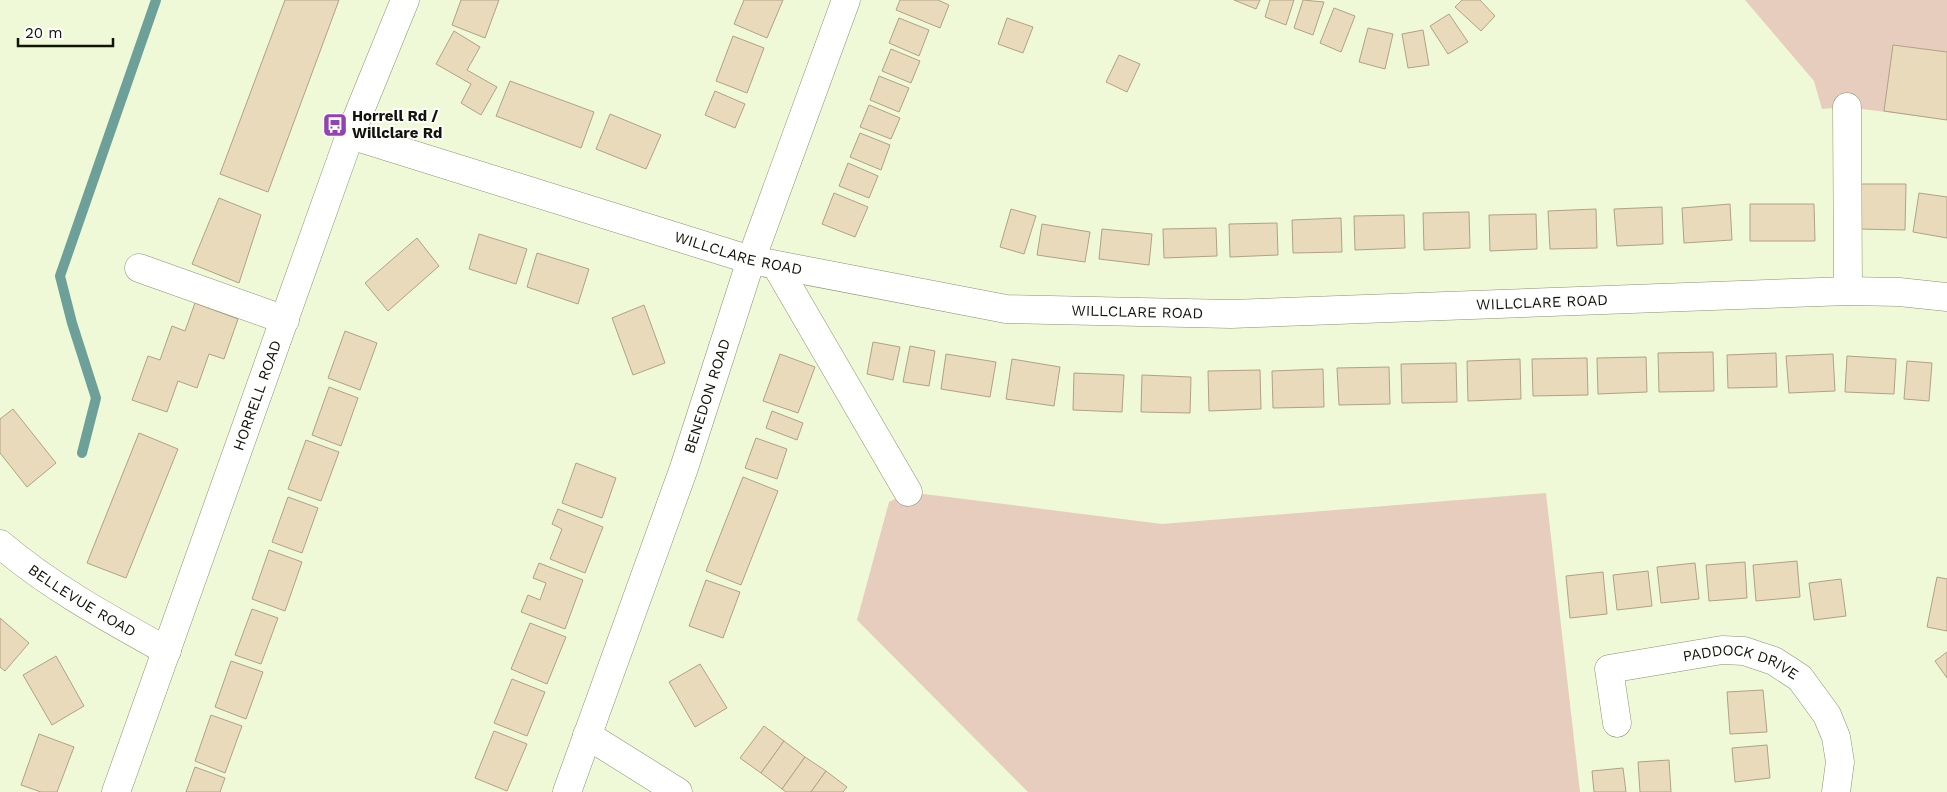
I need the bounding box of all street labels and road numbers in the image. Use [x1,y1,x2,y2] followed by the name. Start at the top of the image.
[672,228,804,279] street label: WILLCLARE ROAD
[1476,291,1608,314] street label: WILLCLARE ROAD
[1071,301,1203,322] street label: WILLCLARE ROAD
[680,336,734,456] street label: BENEDON ROAD
[229,338,285,453] street label: HORRELL ROAD
[25,560,139,641] street label: BELLEVUE ROAD
[1681,641,1802,684] street label: PADDOCK DRIVE

